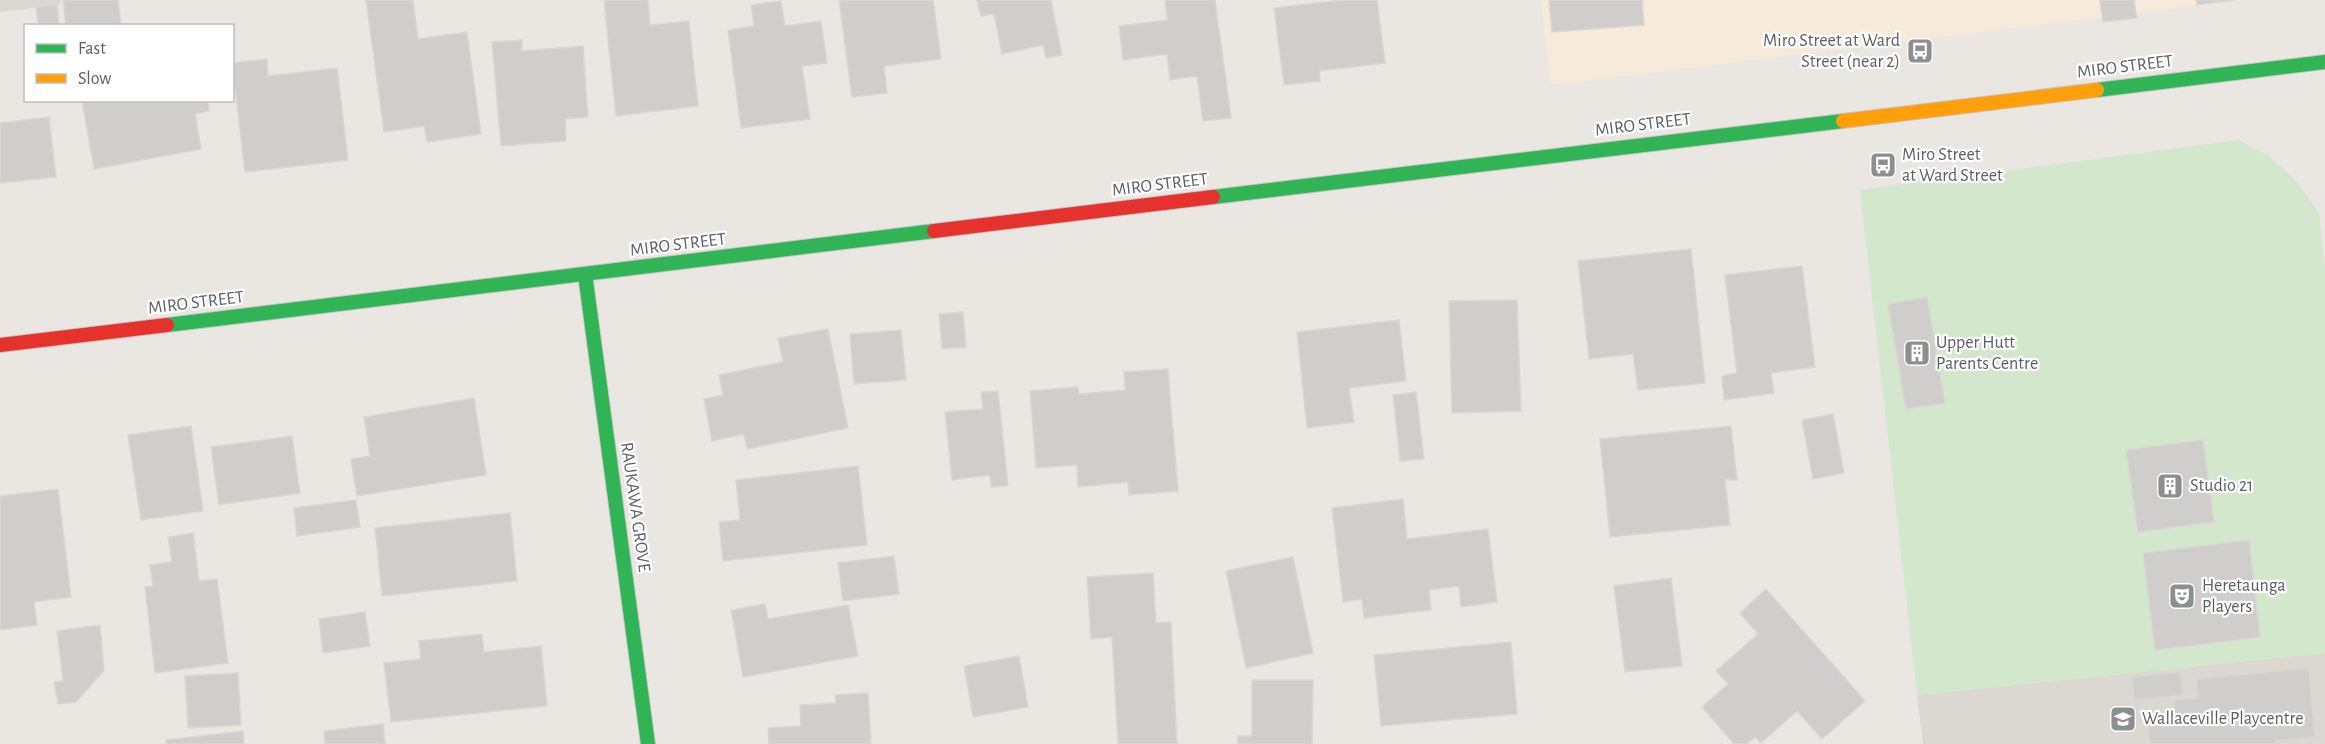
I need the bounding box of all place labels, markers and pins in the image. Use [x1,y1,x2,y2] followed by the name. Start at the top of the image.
[1763,32,1900,71] place label: Miro Street at Ward Street (near 2)
[1905,36,1935,66] bus stop icon: Miro Street at Ward Street (near 2)
[1902,146,2003,185] place label: Miro Street at Ward Street
[1868,150,1898,180] bus stop icon: Miro Street at Ward Street
[1936,334,2038,373] place label: Upper Hutt Parents Centre
[1902,338,1932,368] building icon: Upper Hutt Parents Centre
[2155,471,2185,501] building icon: Studio 21
[2190,477,2253,495] place label: Studio 21
[2202,577,2286,616] place label: Heretaunga Players
[2167,581,2197,611] theatre icon: Heretaunga Players
[2108,704,2138,734] school or university icon: Wallaceville Playcentre
[2142,710,2304,728] place label: Wallaceville Playcentre

